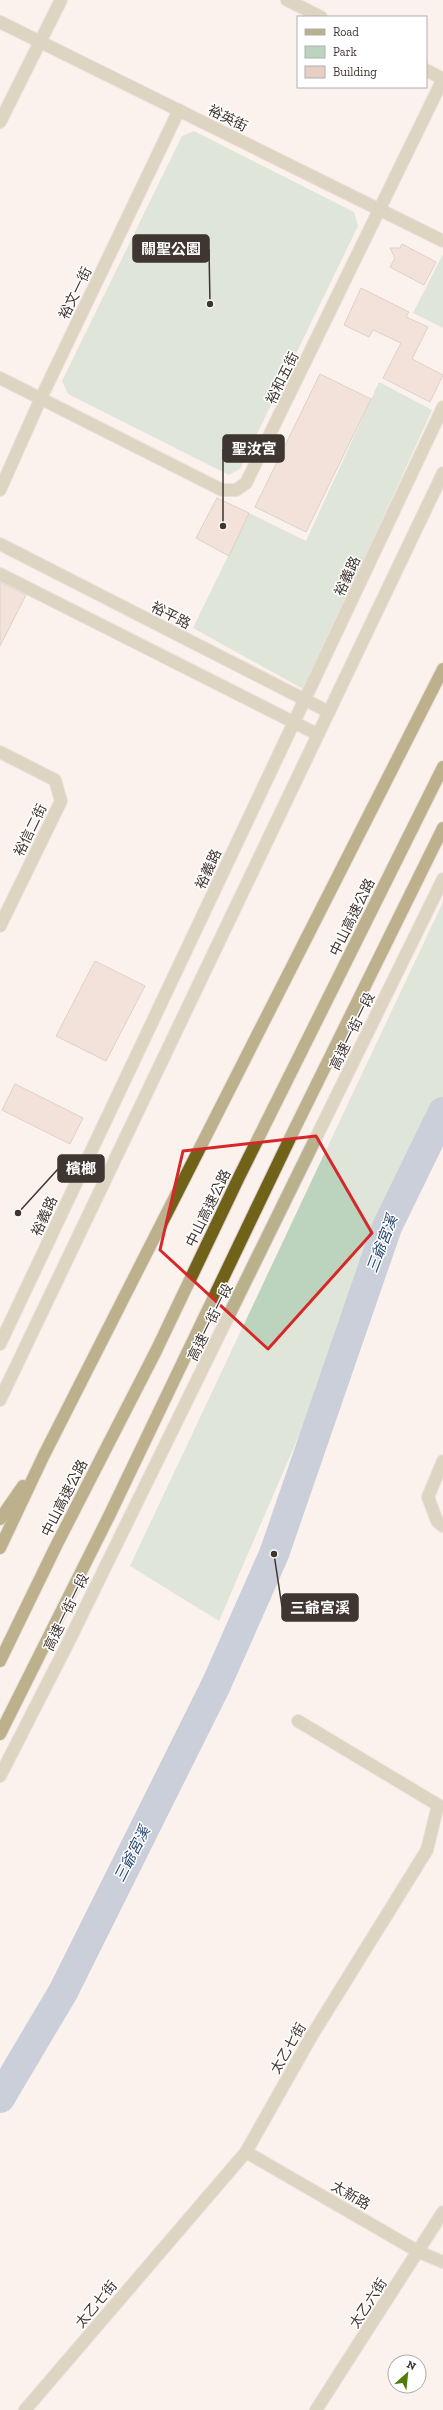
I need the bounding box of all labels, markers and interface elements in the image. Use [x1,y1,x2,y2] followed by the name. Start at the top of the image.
[297,16,427,88] legend
[333,25,359,39] text: Road
[333,45,358,59] text: Park
[333,65,377,79] text: Building
[205,102,250,135] street label: 裕英街
[133,235,209,262] callout: 關聖公園
[141,240,201,258] text: 關聖公園
[56,264,95,322] street label: 裕文一街
[263,349,302,407] street label: 裕和五街
[223,435,284,462] callout: 聖汝宮
[231,440,277,458] text: 聖汝宮
[331,554,364,599] street label: 裕義路
[148,598,193,633] street label: 裕平路
[11,801,50,859] street label: 裕信二街
[192,847,225,892] street label: 裕義路
[326,876,379,959] street label: 中山高速公路
[326,990,379,1073] street label: 高速一街一段
[58,1155,104,1182] callout: 檳榔
[66,1160,96,1178] text: 檳榔
[182,1167,235,1250] street label: 中山高速公路
[28,1194,61,1239] street label: 裕義路
[363,1211,402,1275] water label: 三爺宮溪
[184,1281,237,1364] street label: 高速一街一段
[38,1457,91,1540] street label: 中山高速公路
[40,1571,93,1654] street label: 高速一街一段
[282,1594,358,1621] callout: 三爺宮溪
[290,1599,350,1617] text: 三爺宮溪
[110,1821,155,1885] water label: 三爺宮溪
[267,2020,310,2077] street label: 太乙七街
[328,2178,373,2213] street label: 太新路
[346,2275,391,2331] street label: 太乙六街
[72,2277,121,2331] street label: 太乙七街
[387,2354,427,2394] north arrow
[405,2358,419,2374] text: N

